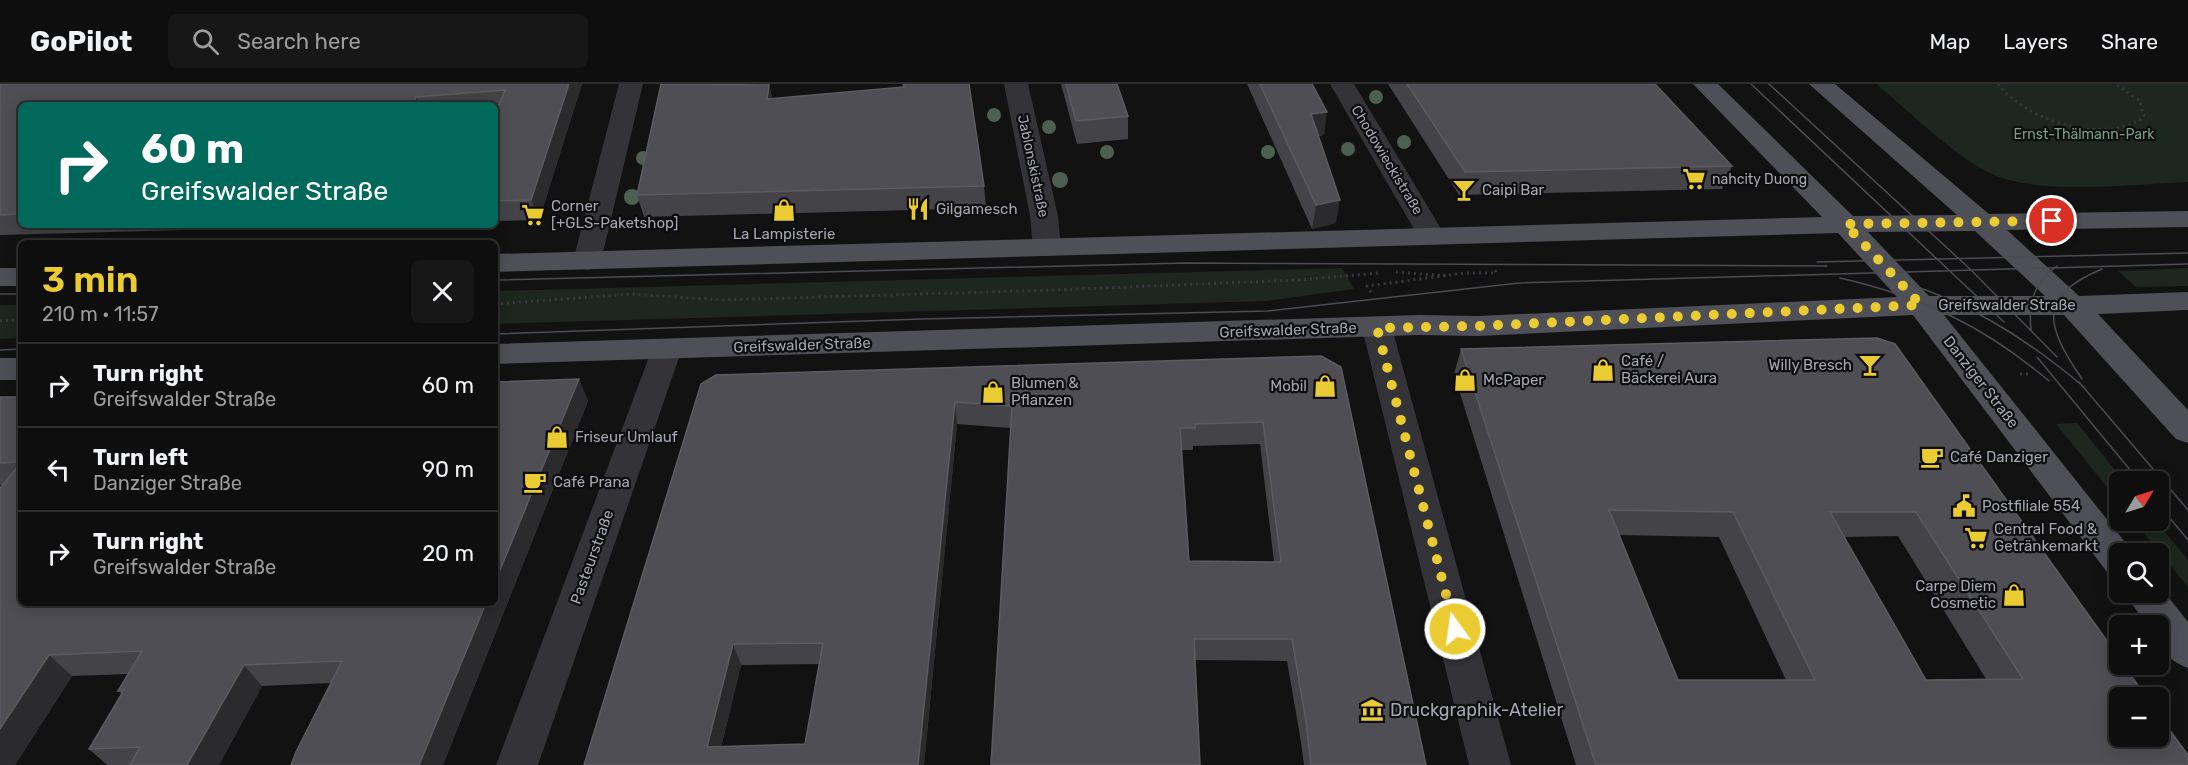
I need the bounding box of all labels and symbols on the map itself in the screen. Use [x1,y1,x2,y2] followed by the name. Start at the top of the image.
[1348,102,1426,218] street label: Chodowieckistraße
[1014,113,1052,219] street label: Jablonskistraße
[2013,126,2155,143] park label: Ernst-Thälmann-Park
[1681,166,1707,192] supermarket icon: nahcity Duong
[1712,171,1807,188] place label: nahcity Duong
[1451,177,1477,203] bar icon: Caipi Bar
[1482,181,1544,199] place label: Caipi Bar
[2026,195,2077,246] pin
[905,196,931,222] restaurant icon: Gilgamesch
[551,197,678,232] place label: Corner [+GLS-Paketshop]
[771,197,797,223] shop icon: La Lampisterie
[936,200,1018,218] place label: Gilgamesch
[520,202,546,228] supermarket icon: Corner [+GLS-Paketshop]
[733,225,835,243] place label: La Lampisterie
[1938,296,2076,314] street label: Greifswalder Straße
[1219,319,1357,341] street label: Greifswalder Straße
[1940,332,2022,432] street label: Danziger Straße
[733,334,871,356] street label: Greifswalder Straße
[1621,352,1717,387] place label: Café / Bäckerei Aura
[1857,352,1883,378] bar icon: Willy Bresch
[1768,356,1852,374] place label: Willy Bresch
[1590,357,1616,383] shop icon: Café / Bäckerei Aura
[1452,367,1478,393] shop icon: McPaper
[1483,371,1544,389] place label: McPaper
[1312,373,1338,399] shop icon: Mobil
[1011,374,1079,409] place label: Blumen & Pflanzen
[1270,377,1307,395] place label: Mobil
[980,379,1006,405] shop icon: Blumen & Pflanzen
[544,424,570,450] shop icon: Friseur Umlauf
[575,428,678,446] place label: Friseur Umlauf
[1919,444,1945,470] cafe icon: Café Danziger
[1950,448,2048,466] place label: Café Danziger
[522,469,548,495] cafe icon: Café Prana
[2109,471,2169,531] north arrow
[553,473,630,491] place label: Café Prana
[1951,493,1977,519] public building icon: Postfiliale 554
[1982,497,2080,515] place label: Postfiliale 554
[567,507,617,607] street label: Pasteurstraße
[1994,520,2098,555] place label: Central Food & Getränkemarkt
[1963,525,1989,551] supermarket icon: Central Food & Getränkemarkt
[1915,577,1996,612] place label: Carpe Diem Cosmetic
[2001,582,2027,608] shop icon: Carpe Diem Cosmetic
[1423,597,1487,661] position arrow
[1359,697,1385,723] museum icon: Druckgraphik-Atelier
[1390,699,1564,721] place label: Druckgraphik-Atelier

